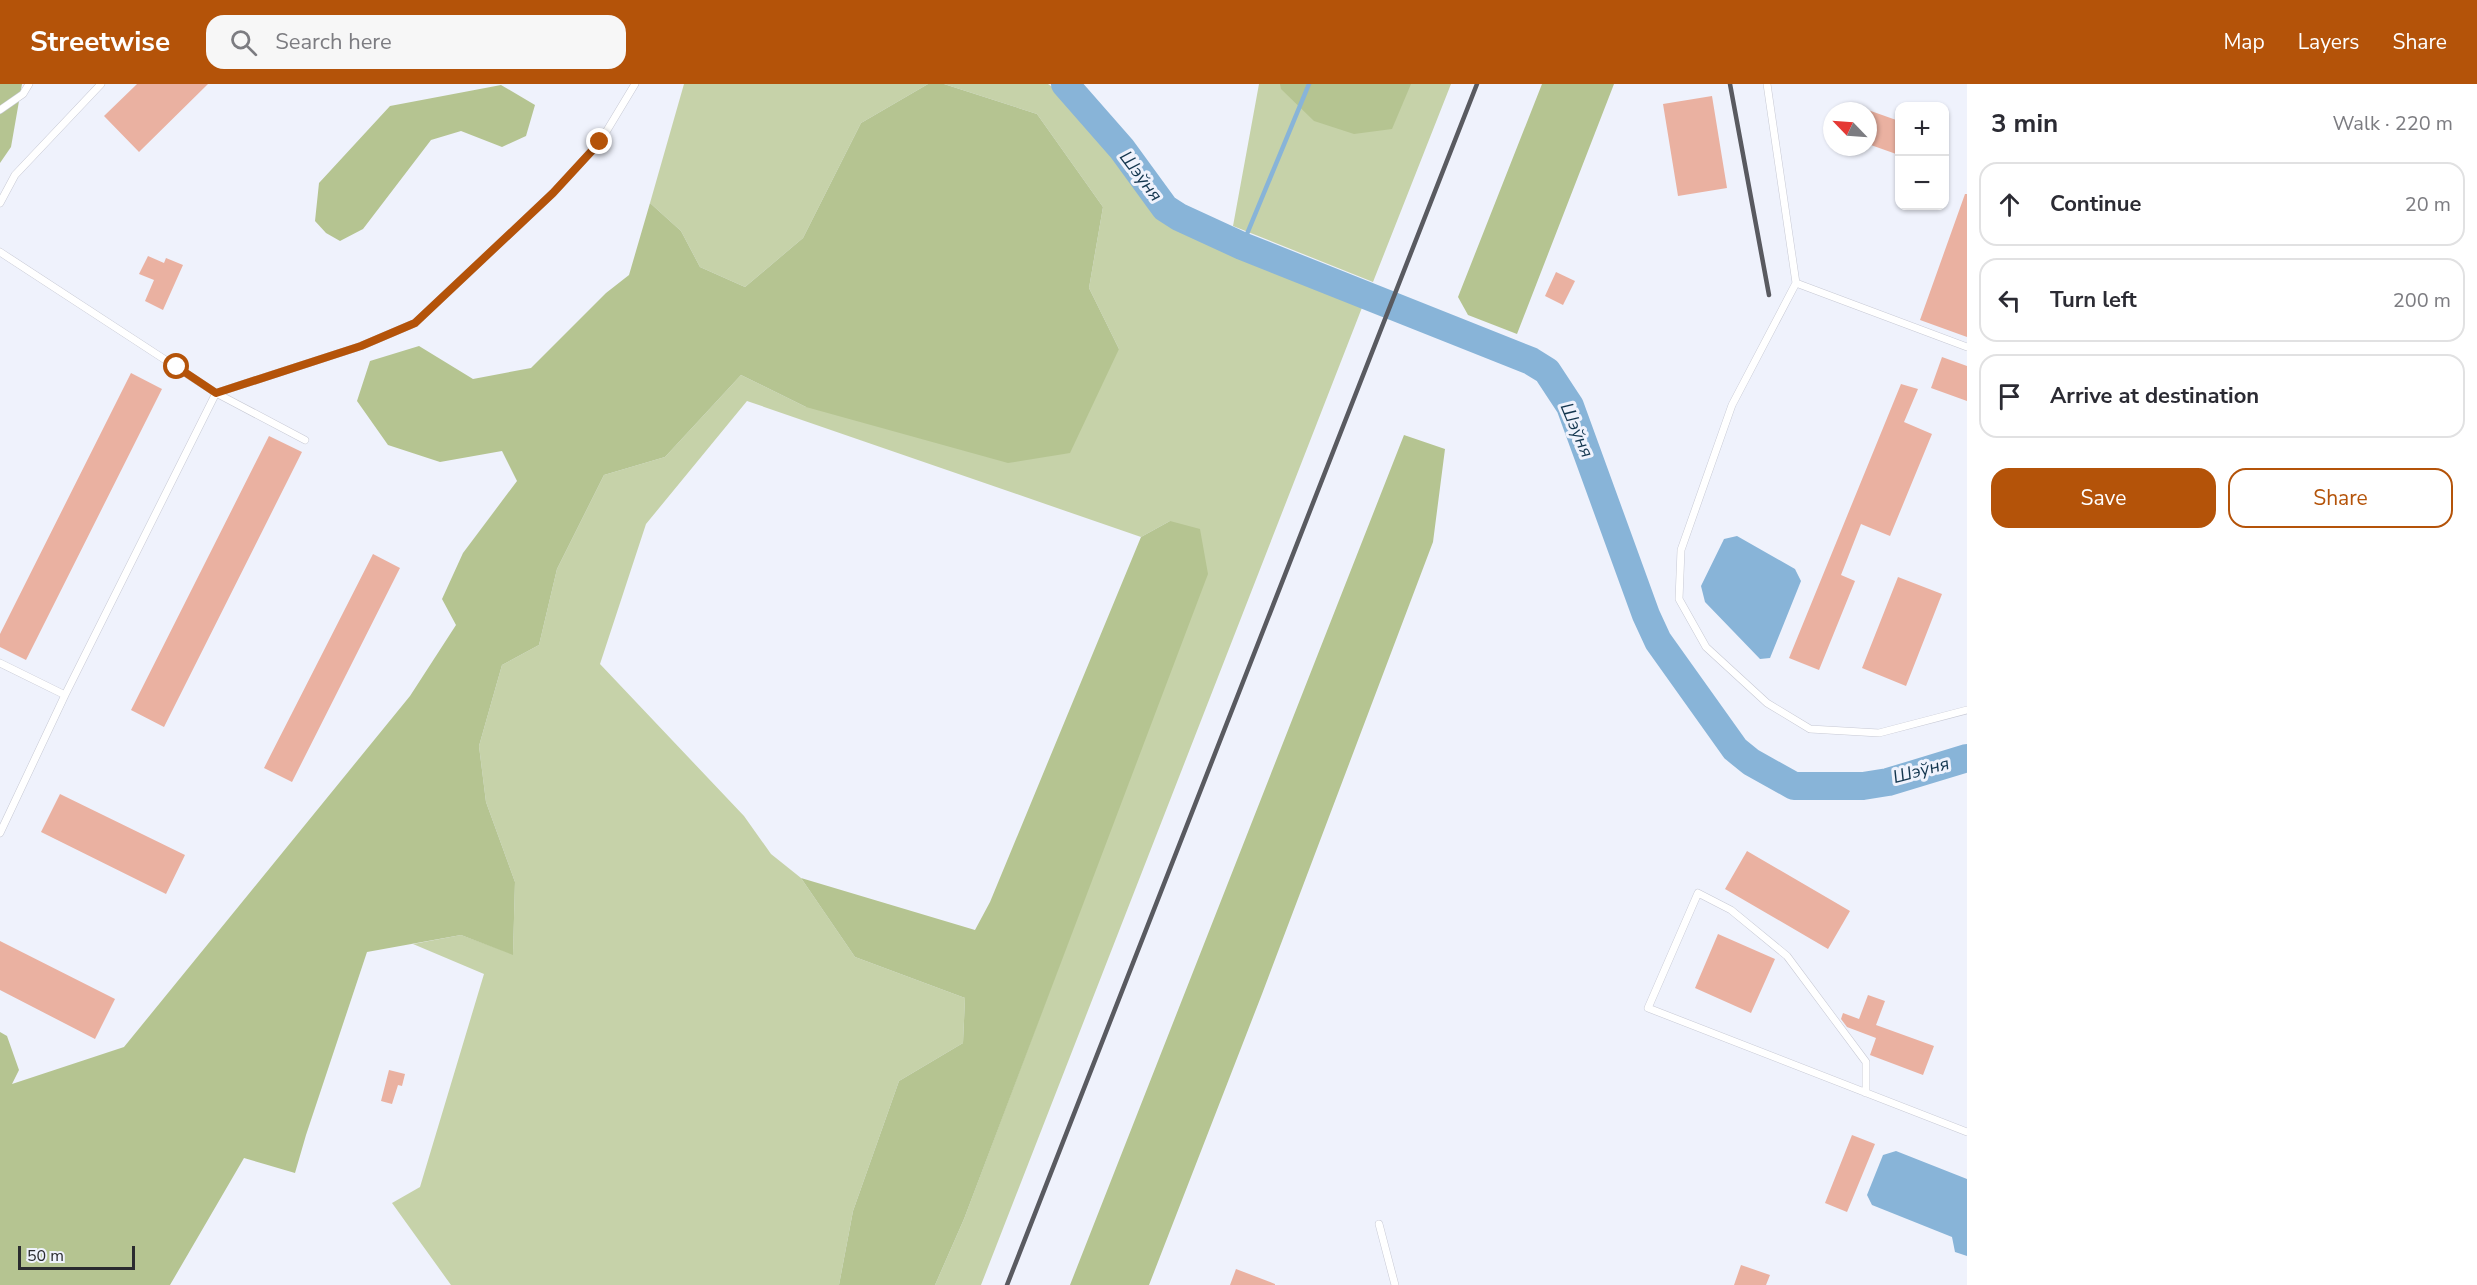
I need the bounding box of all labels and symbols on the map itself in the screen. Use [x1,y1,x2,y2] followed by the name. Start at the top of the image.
[1823,102,1877,156] north arrow
[586,128,612,154] route end
[1114,146,1168,206] water label: Шэўня
[163,353,189,379] route start
[1555,399,1599,461] water label: Шэўня
[1890,751,1952,789] water label: Шэўня
[18,1243,135,1270] scale bar

